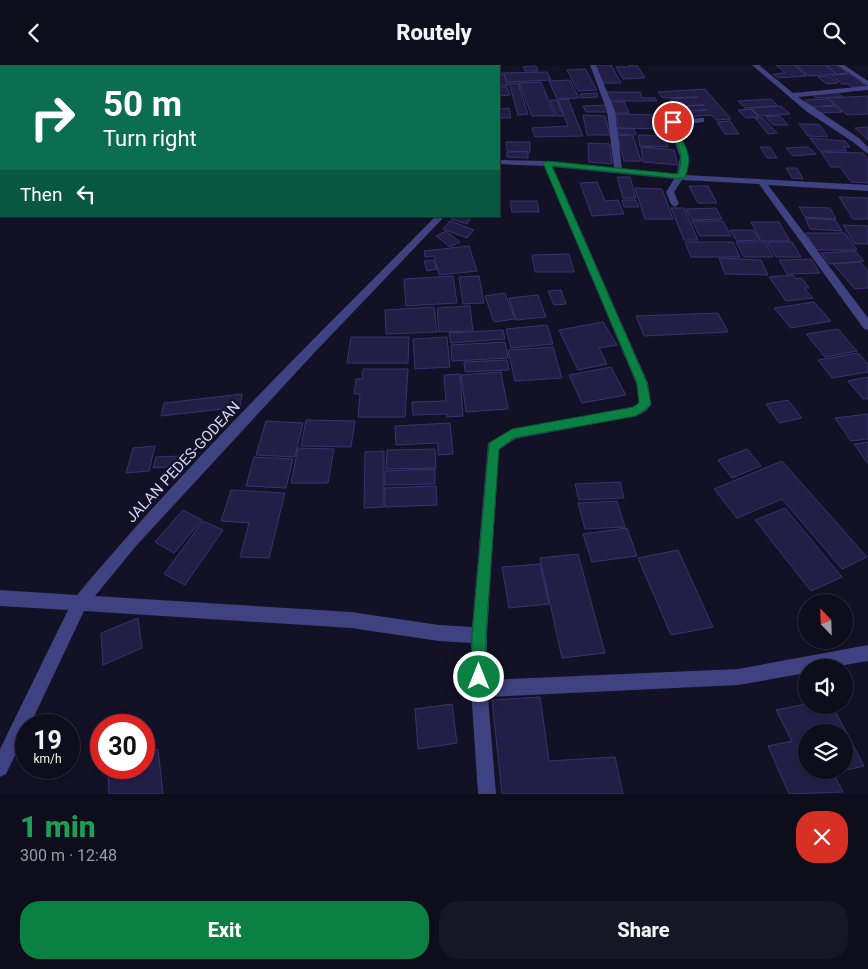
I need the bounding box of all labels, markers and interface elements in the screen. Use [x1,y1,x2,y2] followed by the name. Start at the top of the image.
[20,19,48,47] icon: back
[820,19,848,47] icon: search
[396,20,472,45] text: Routely
[103,84,182,125] text: 50 m
[20,85,85,150] icon: right
[652,101,694,143] pin
[659,108,687,136] icon: arrive
[103,126,197,151] text: Turn right
[72,180,100,208] icon: left
[20,183,62,206] text: Then
[122,398,244,526] street label: JALAN PEDES-GODEAN
[798,594,852,649] north arrow
[798,594,853,779] map controls
[452,650,504,702] position arrow
[798,659,853,714] button: sound
[90,714,155,779] speed limit sign: 30
[798,724,853,779] button: layers
[33,726,62,755] text: 19
[33,752,62,766] text: km/h
[20,809,96,844] text: 1 min
[796,811,848,863] button: close
[20,846,117,865] text: 300 m · 12:48
[20,901,429,959] button: Exit
[439,901,848,959] button: Share

